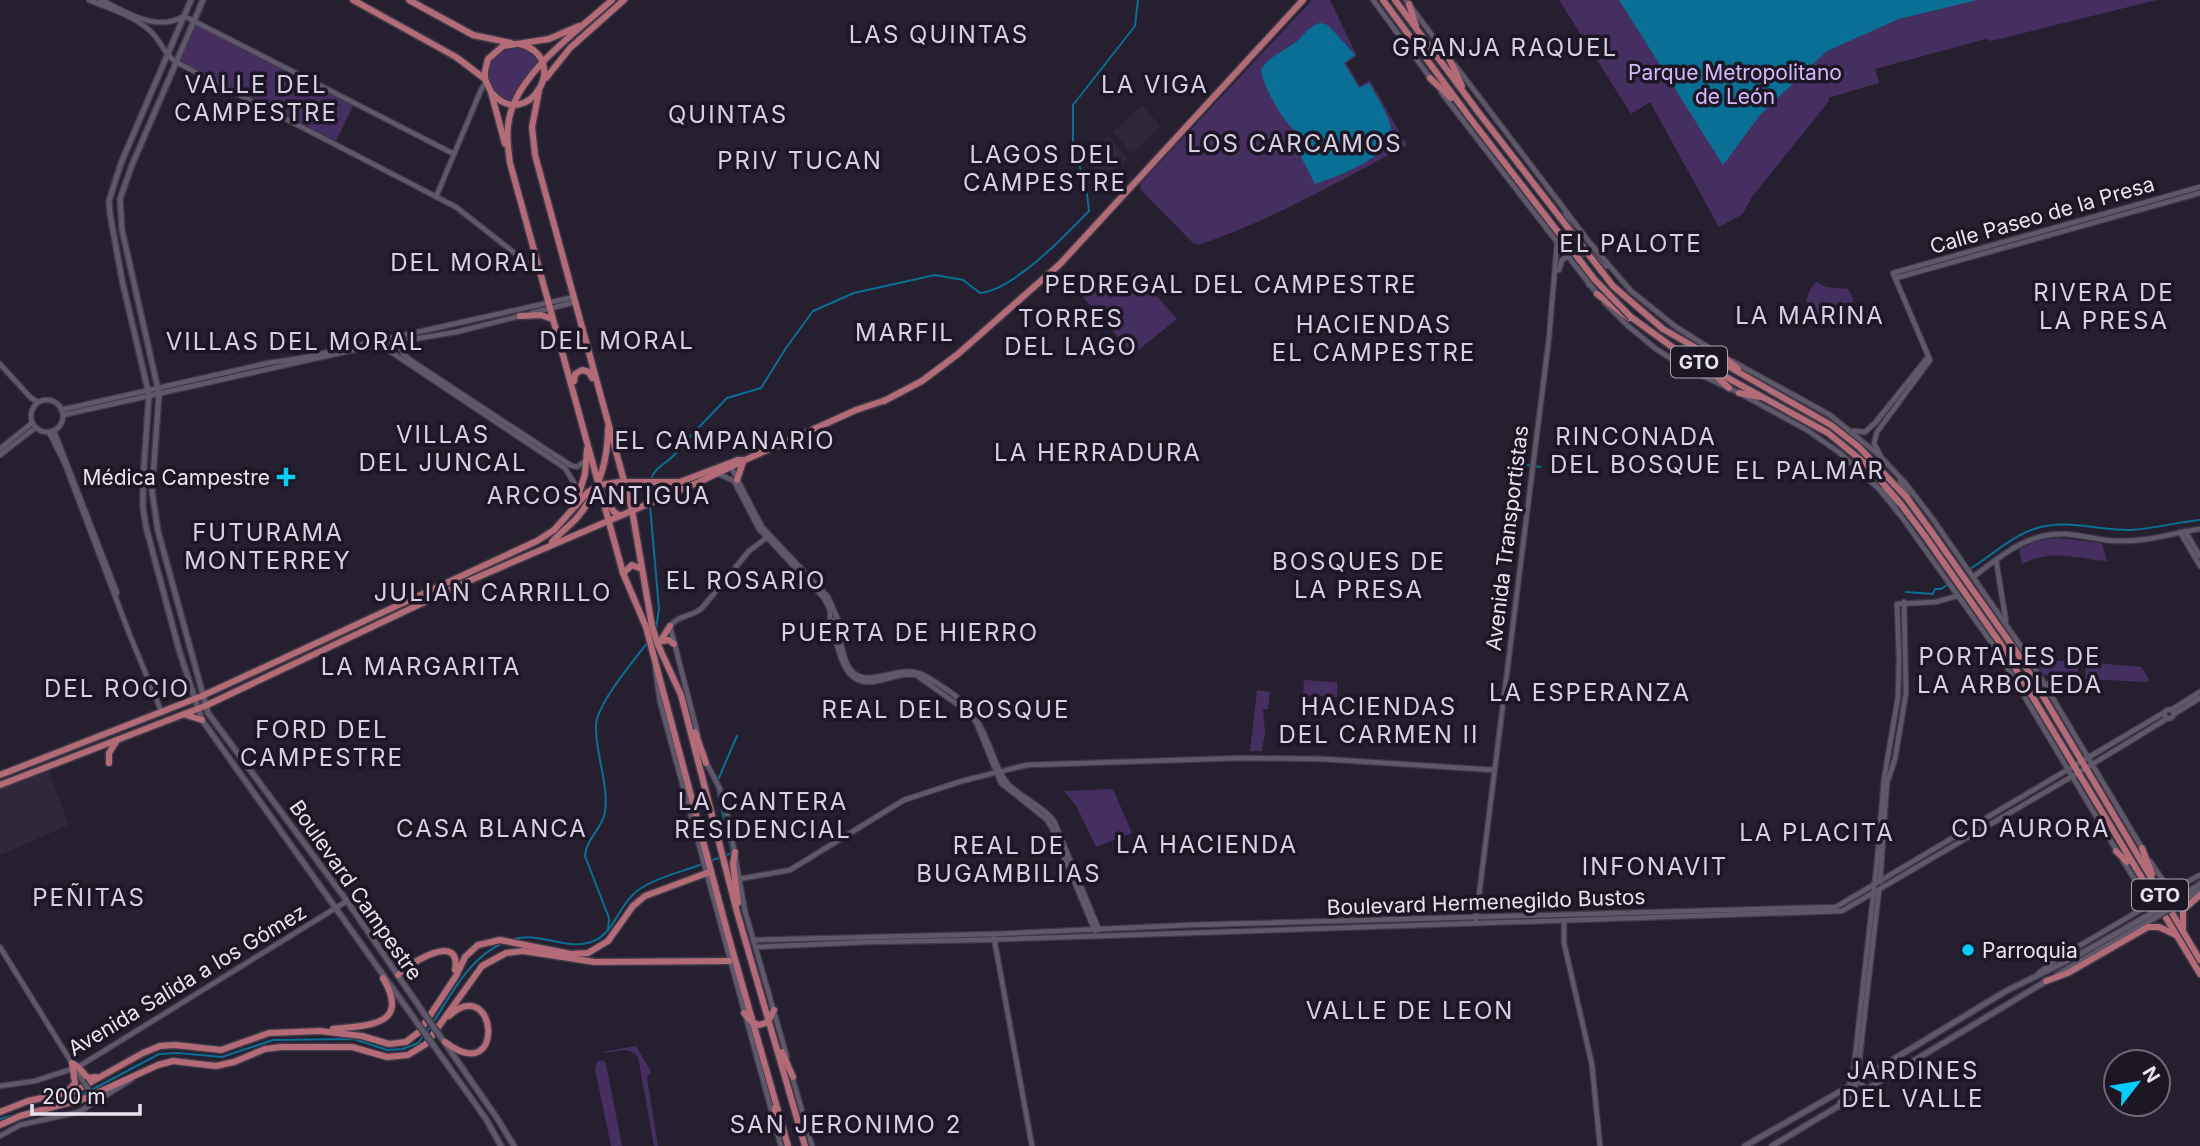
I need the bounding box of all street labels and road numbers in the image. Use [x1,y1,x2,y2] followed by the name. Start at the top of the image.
[1927,171,2157,259] street label: Calle Paseo de la Presa
[1671,346,1727,378] road number: GTO
[1481,424,1533,652] street label: Avenida Transportistas
[284,795,428,985] street label: Boulevard Campestre
[2132,880,2188,911] road number: GTO
[1326,884,1646,920] street label: Boulevard Hermenegildo Bustos
[63,899,311,1061] street label: Avenida Salida a los Gómez

